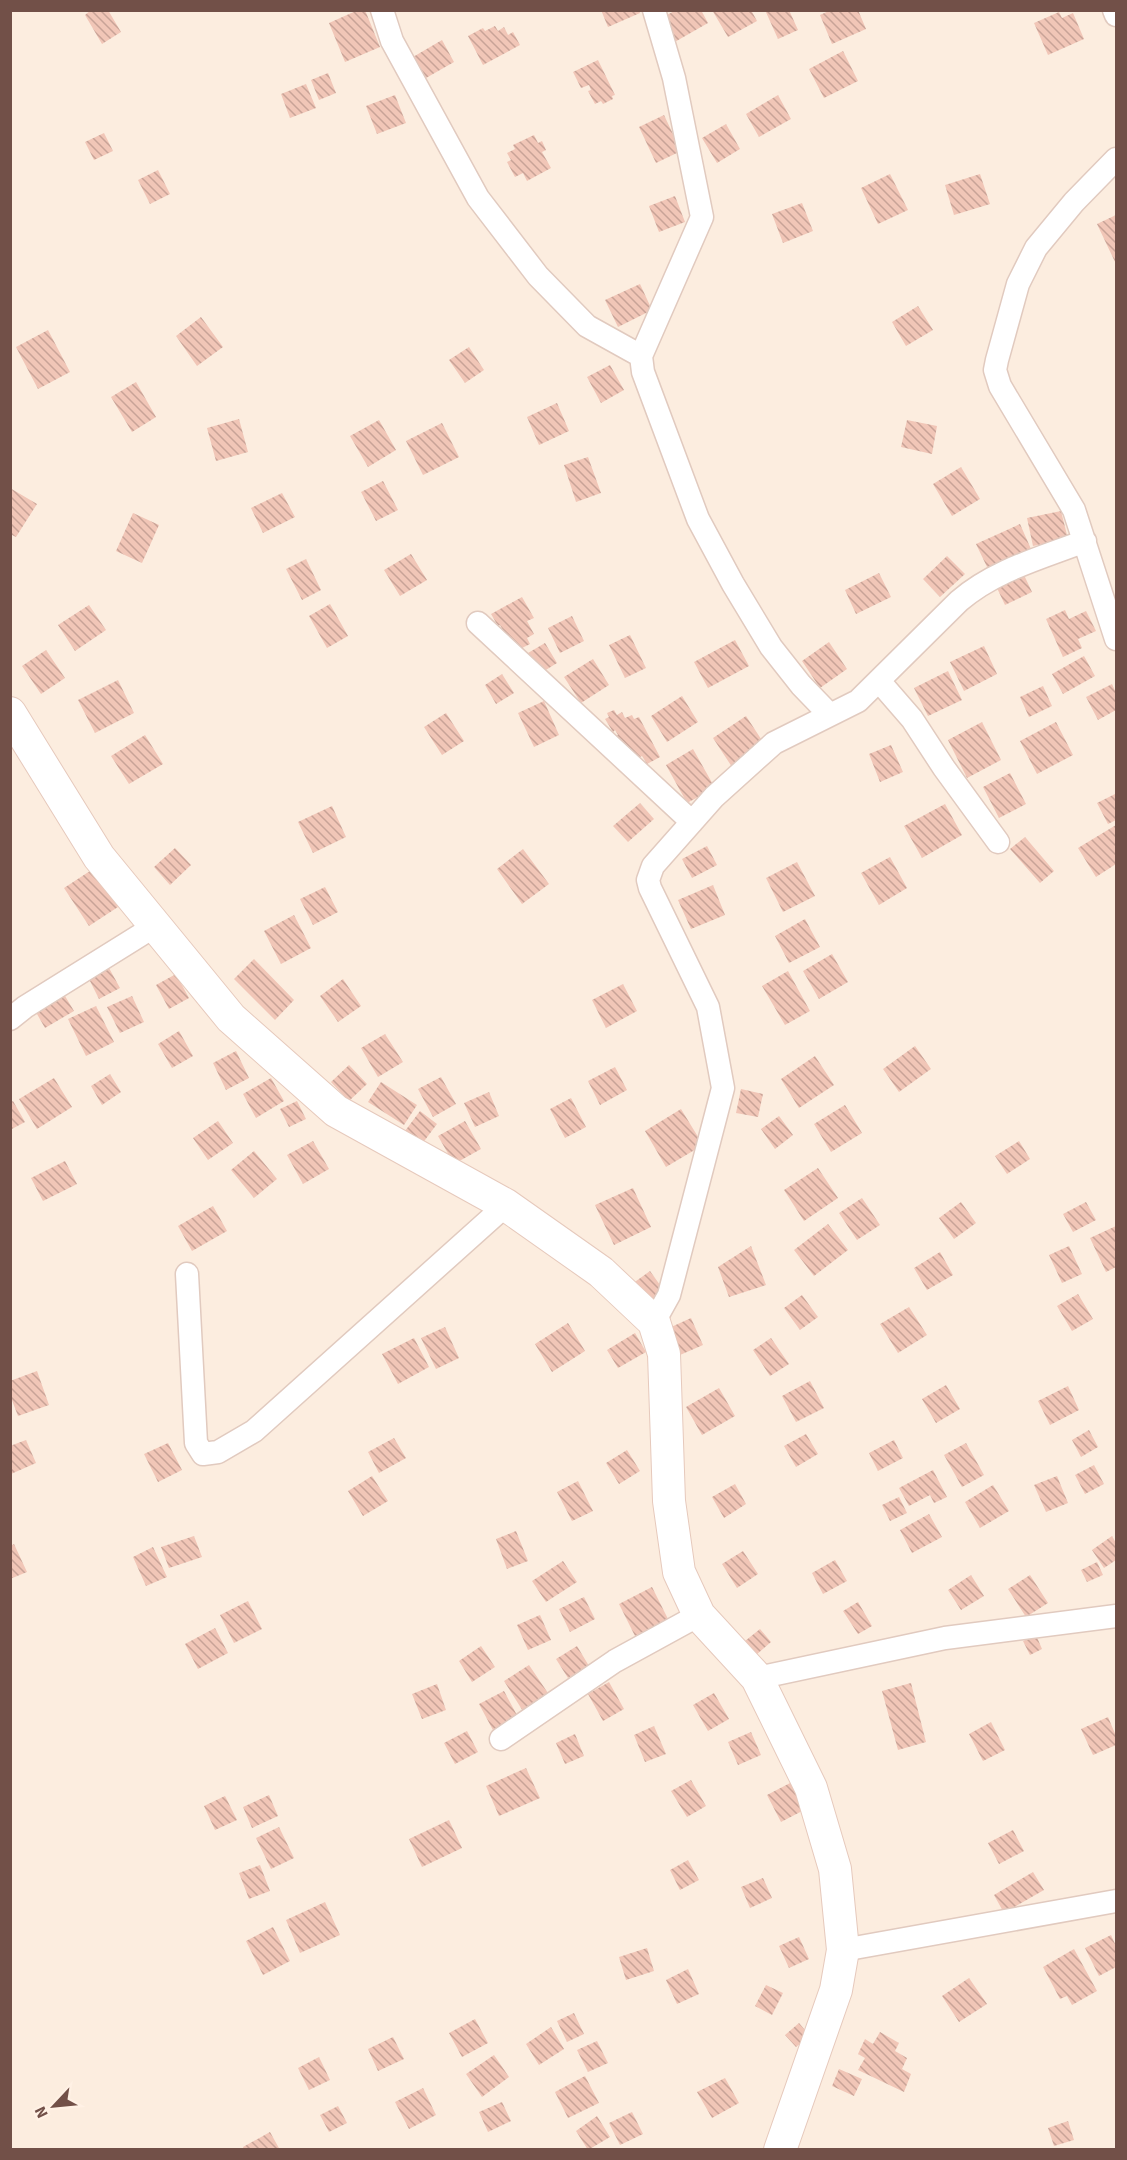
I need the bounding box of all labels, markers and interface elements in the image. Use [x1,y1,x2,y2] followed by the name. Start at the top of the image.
[24,2076,84,2136] north arrow
[29,2103,54,2122] text: N

